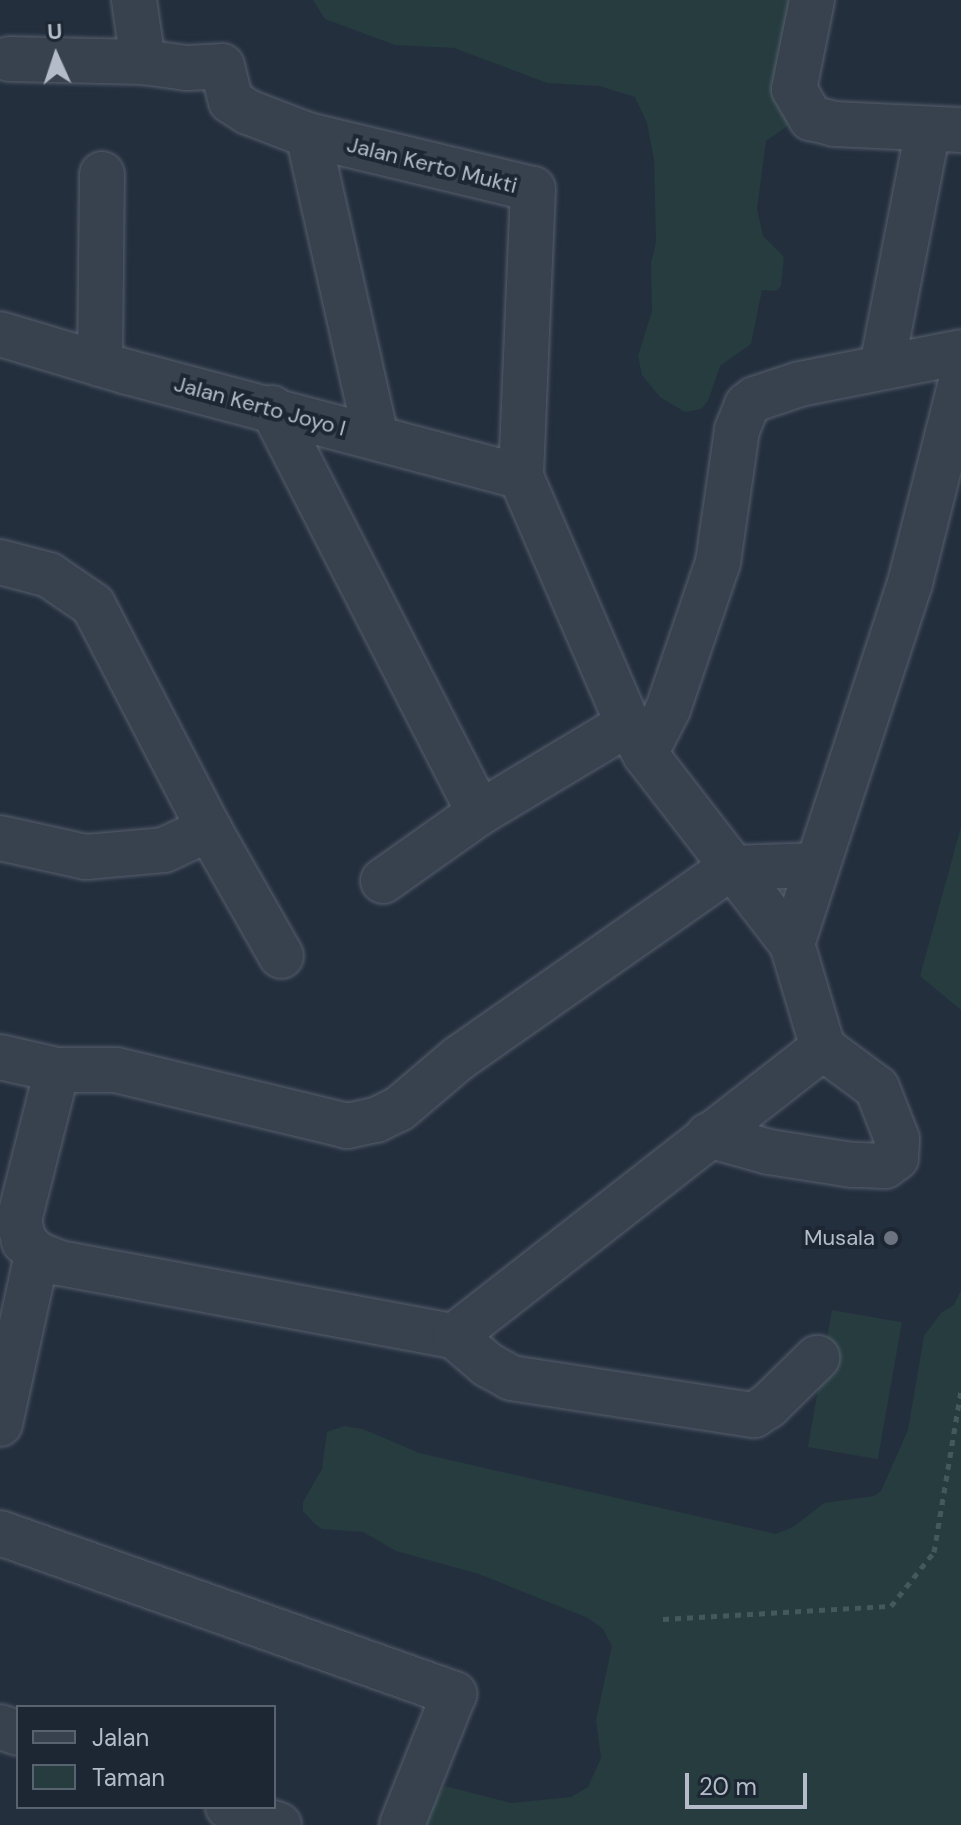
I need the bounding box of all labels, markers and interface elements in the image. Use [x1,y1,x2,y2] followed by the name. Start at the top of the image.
[16,16,96,96] north arrow
[46,17,63,46] text: U
[344,131,520,199] street label: Jalan Kerto Mukti
[171,370,349,442] street label: Jalan Kerto Joyo I
[804,1225,875,1251] place label: Musala
[882,1229,900,1247] marker: Musala
[16,1705,276,1809] legend
[92,1722,149,1753] text: Jalan
[689,1757,811,1807] scale bar
[92,1762,165,1793] text: Taman
[699,1771,757,1802] text: 20 m

